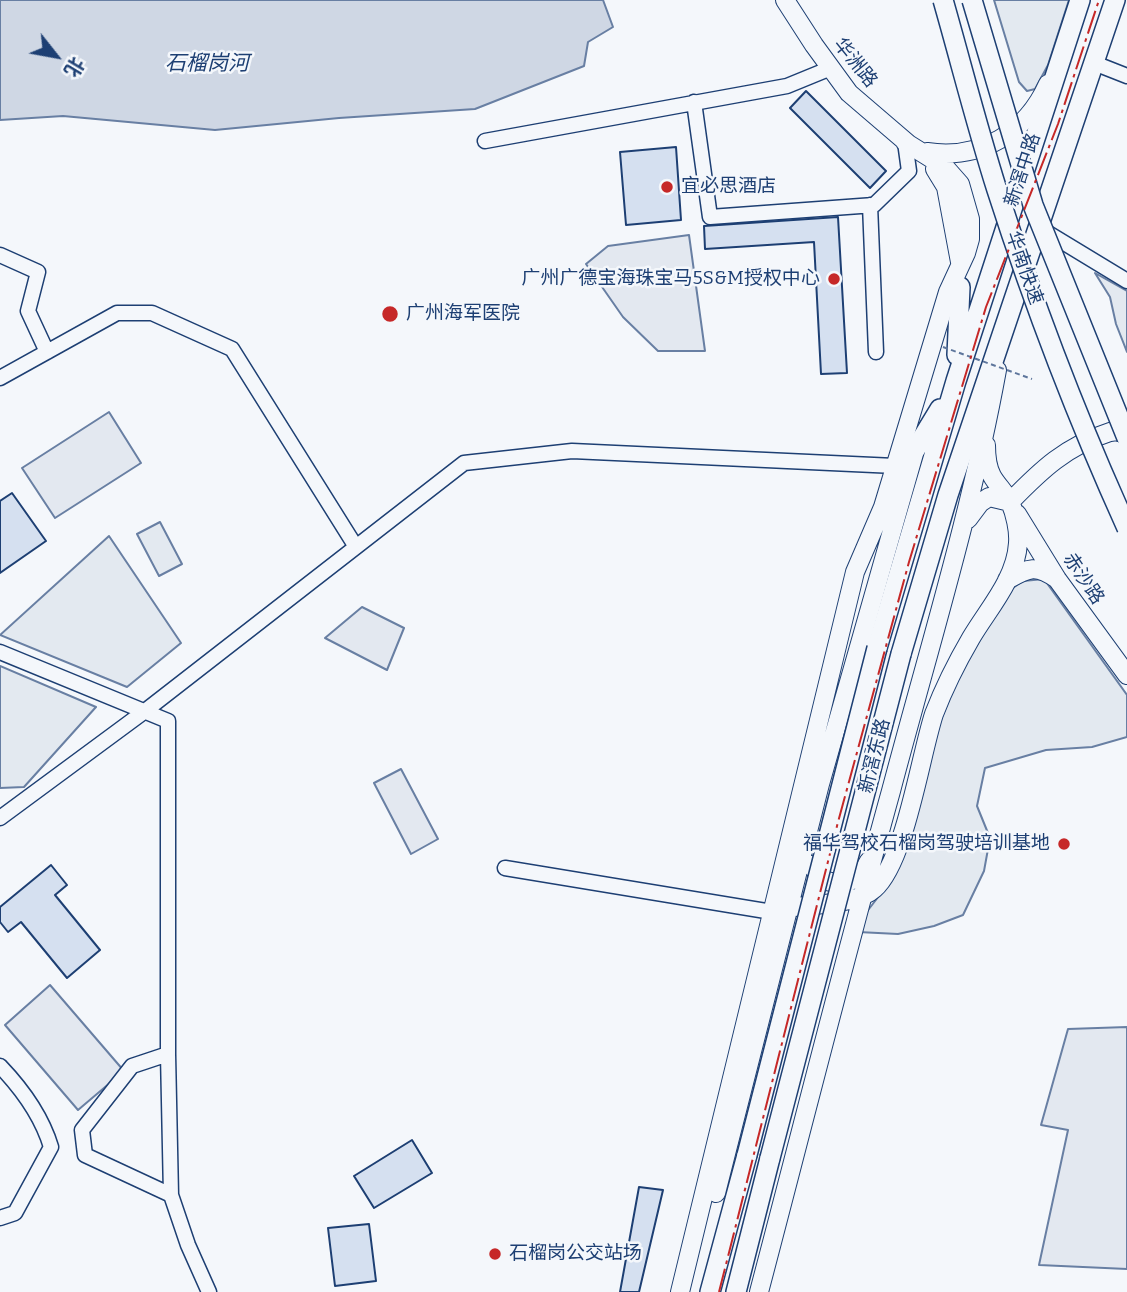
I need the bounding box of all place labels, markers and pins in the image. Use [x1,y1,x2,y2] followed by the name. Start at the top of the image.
[681,176,776,198] place label: 宜必思酒店
[659,179,675,195] marker: 宜必思酒店
[521,268,820,290] place label: 广州广德宝海珠宝马5S&M授权中心
[826,271,842,287] marker: 广州广德宝海珠宝马5S&M授权中心
[406,303,520,325] place label: 广州海军医院
[380,304,400,324] marker: 广州海军医院
[803,833,1050,855] place label: 福华驾校石榴岗驾驶培训基地
[1056,836,1072,852] marker: 福华驾校石榴岗驾驶培训基地
[509,1243,642,1265] place label: 石榴岗公交站场
[487,1246,503,1262] marker: 石榴岗公交站场

